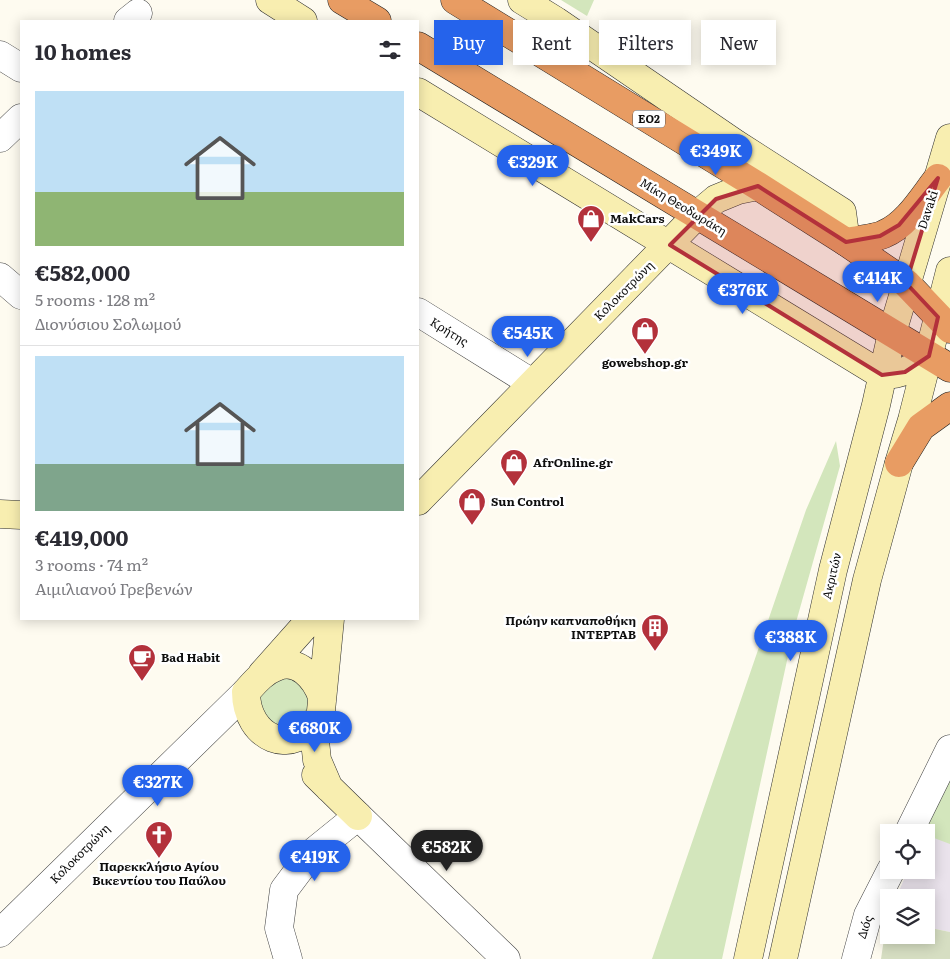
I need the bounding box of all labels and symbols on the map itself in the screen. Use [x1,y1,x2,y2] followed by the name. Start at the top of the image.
[633,110,665,128] road number: ΕΟ2
[681,134,751,176] pin: €349K
[498,144,568,187] pin: €329K
[637,173,730,239] street label: Μίκη Θεοδωράκη
[912,188,942,231] street label: Davaki
[576,204,606,243] shop icon: MakCars
[610,209,664,227] place label: MakCars
[589,256,657,324] street label: Κολοκοτρώνη
[843,260,913,303] pin: €414K
[708,272,778,315] pin: €376K
[427,312,472,350] street label: Κρήτης
[493,316,563,358] pin: €545K
[630,316,660,355] shop icon: gowebshop.gr
[602,353,689,371] place label: gowebshop.gr
[499,448,529,487] shop icon: AfrOnline.gr
[533,453,613,471] place label: AfrOnline.gr
[457,487,487,526] shop icon: Sun Control
[491,492,565,510] place label: Sun Control
[817,550,845,601] street label: Ακριτών
[505,611,636,643] place label: Πρώην καπναποθήκη ΙΝΤΕΡΤΑΒ
[640,613,670,652] building icon: Πρώην καπναποθήκη ΙΝΤΕΡΤΑΒ
[756,620,826,662] pin: €388K
[127,643,157,682] cafe icon: Bad Habit
[161,648,221,666] place label: Bad Habit
[280,710,350,753] pin: €680K
[123,764,193,807] pin: €327K
[45,819,113,887] street label: Κολοκοτρώνη
[144,820,174,859] church icon: Παρεκκλήσιο Αγίου Βικεντίου του Παύλου
[412,830,482,872] pin: €582K
[280,840,350,882] pin: €419K
[92,857,226,889] place label: Παρεκκλήσιο Αγίου Βικεντίου του Παύλου
[852,913,876,941] street label: Διός

